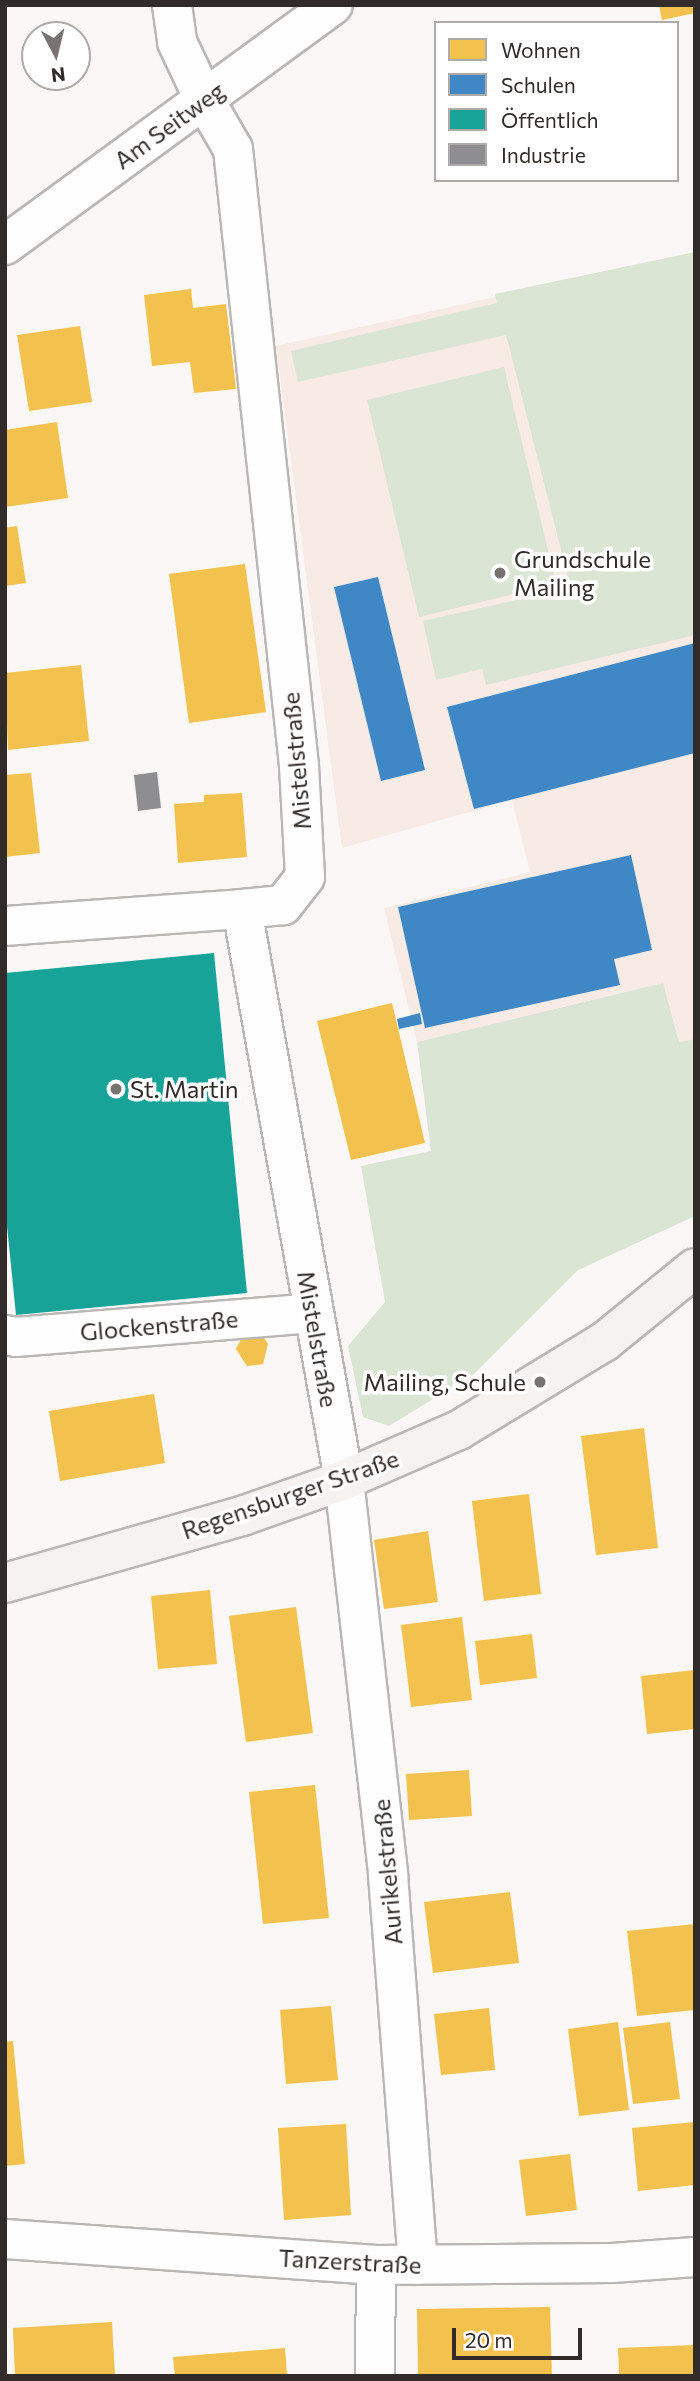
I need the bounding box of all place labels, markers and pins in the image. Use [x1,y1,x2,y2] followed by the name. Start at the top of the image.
[514,545,651,601] place label: Grundschule Mailing
[492,565,508,581] marker: Grundschule Mailing
[130,1075,239,1103] place label: St. Martin
[108,1081,124,1097] marker: St. Martin
[364,1368,526,1396] place label: Mailing, Schule
[532,1374,548,1390] marker: Mailing, Schule

